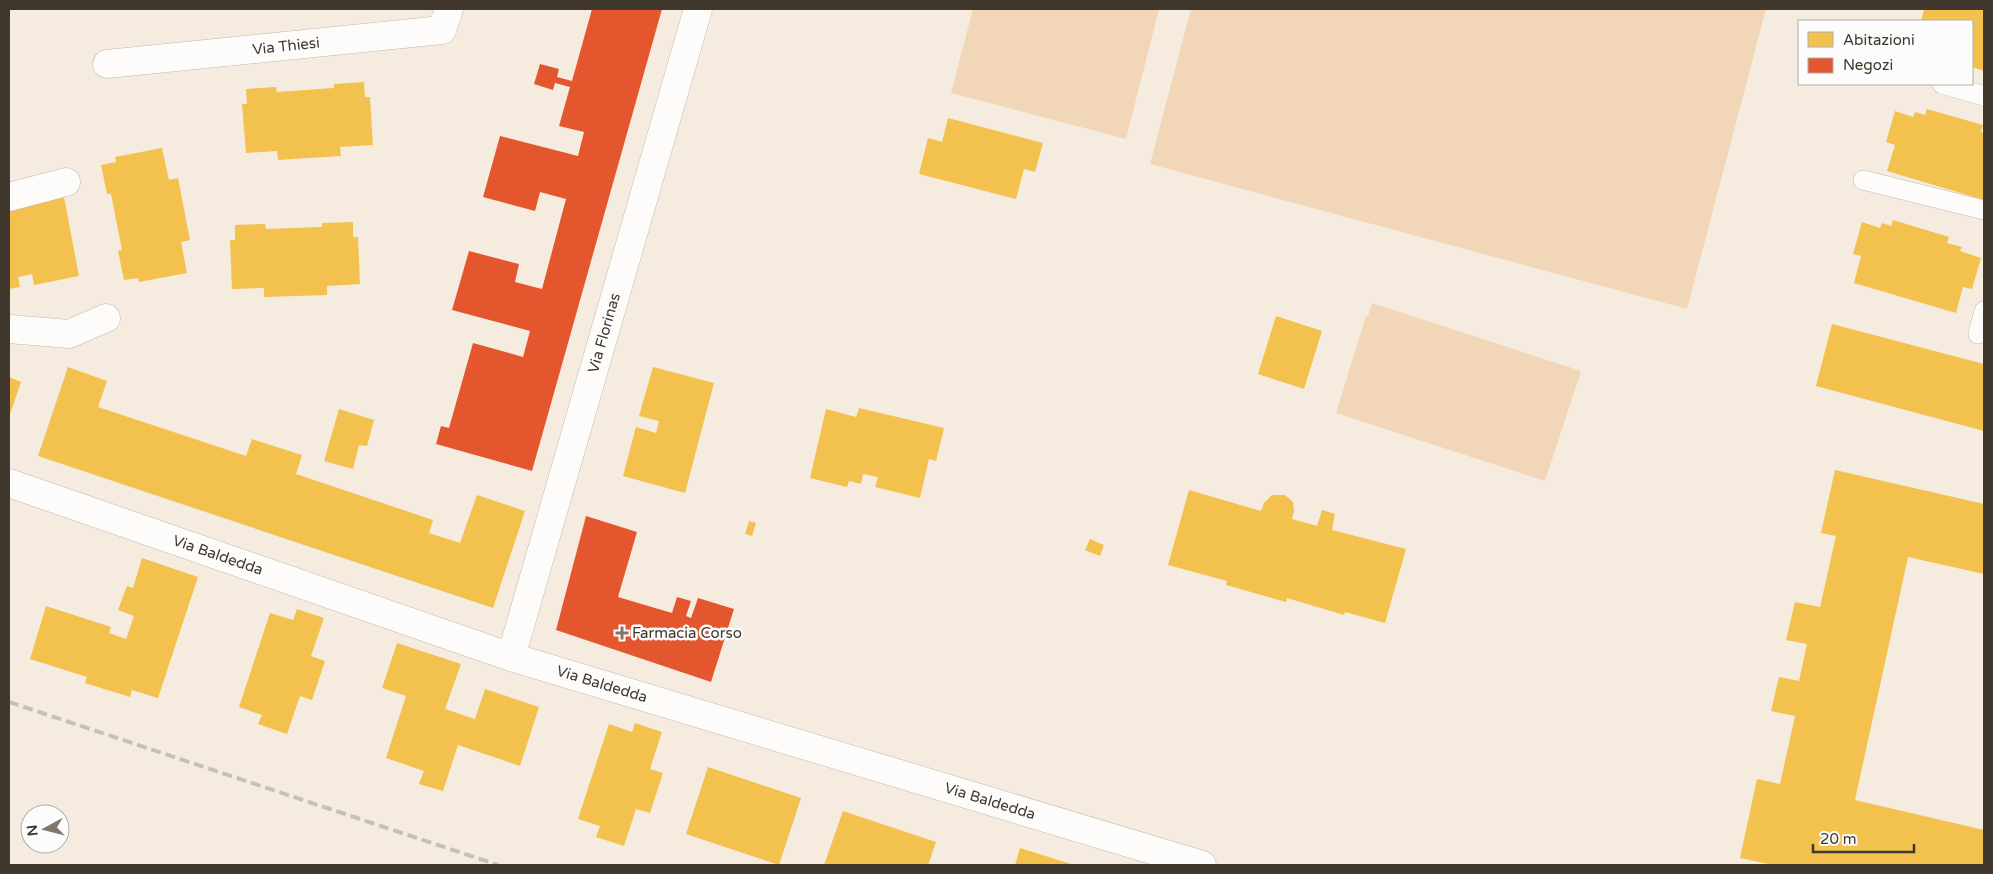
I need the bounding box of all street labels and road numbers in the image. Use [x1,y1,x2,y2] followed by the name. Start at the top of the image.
[251,34,321,58] street label: Via Thiesi
[584,291,624,375] street label: Via Florinas
[171,531,265,579] street label: Via Baldedda
[554,662,650,706] street label: Via Baldedda
[942,779,1038,823] street label: Via Baldedda

